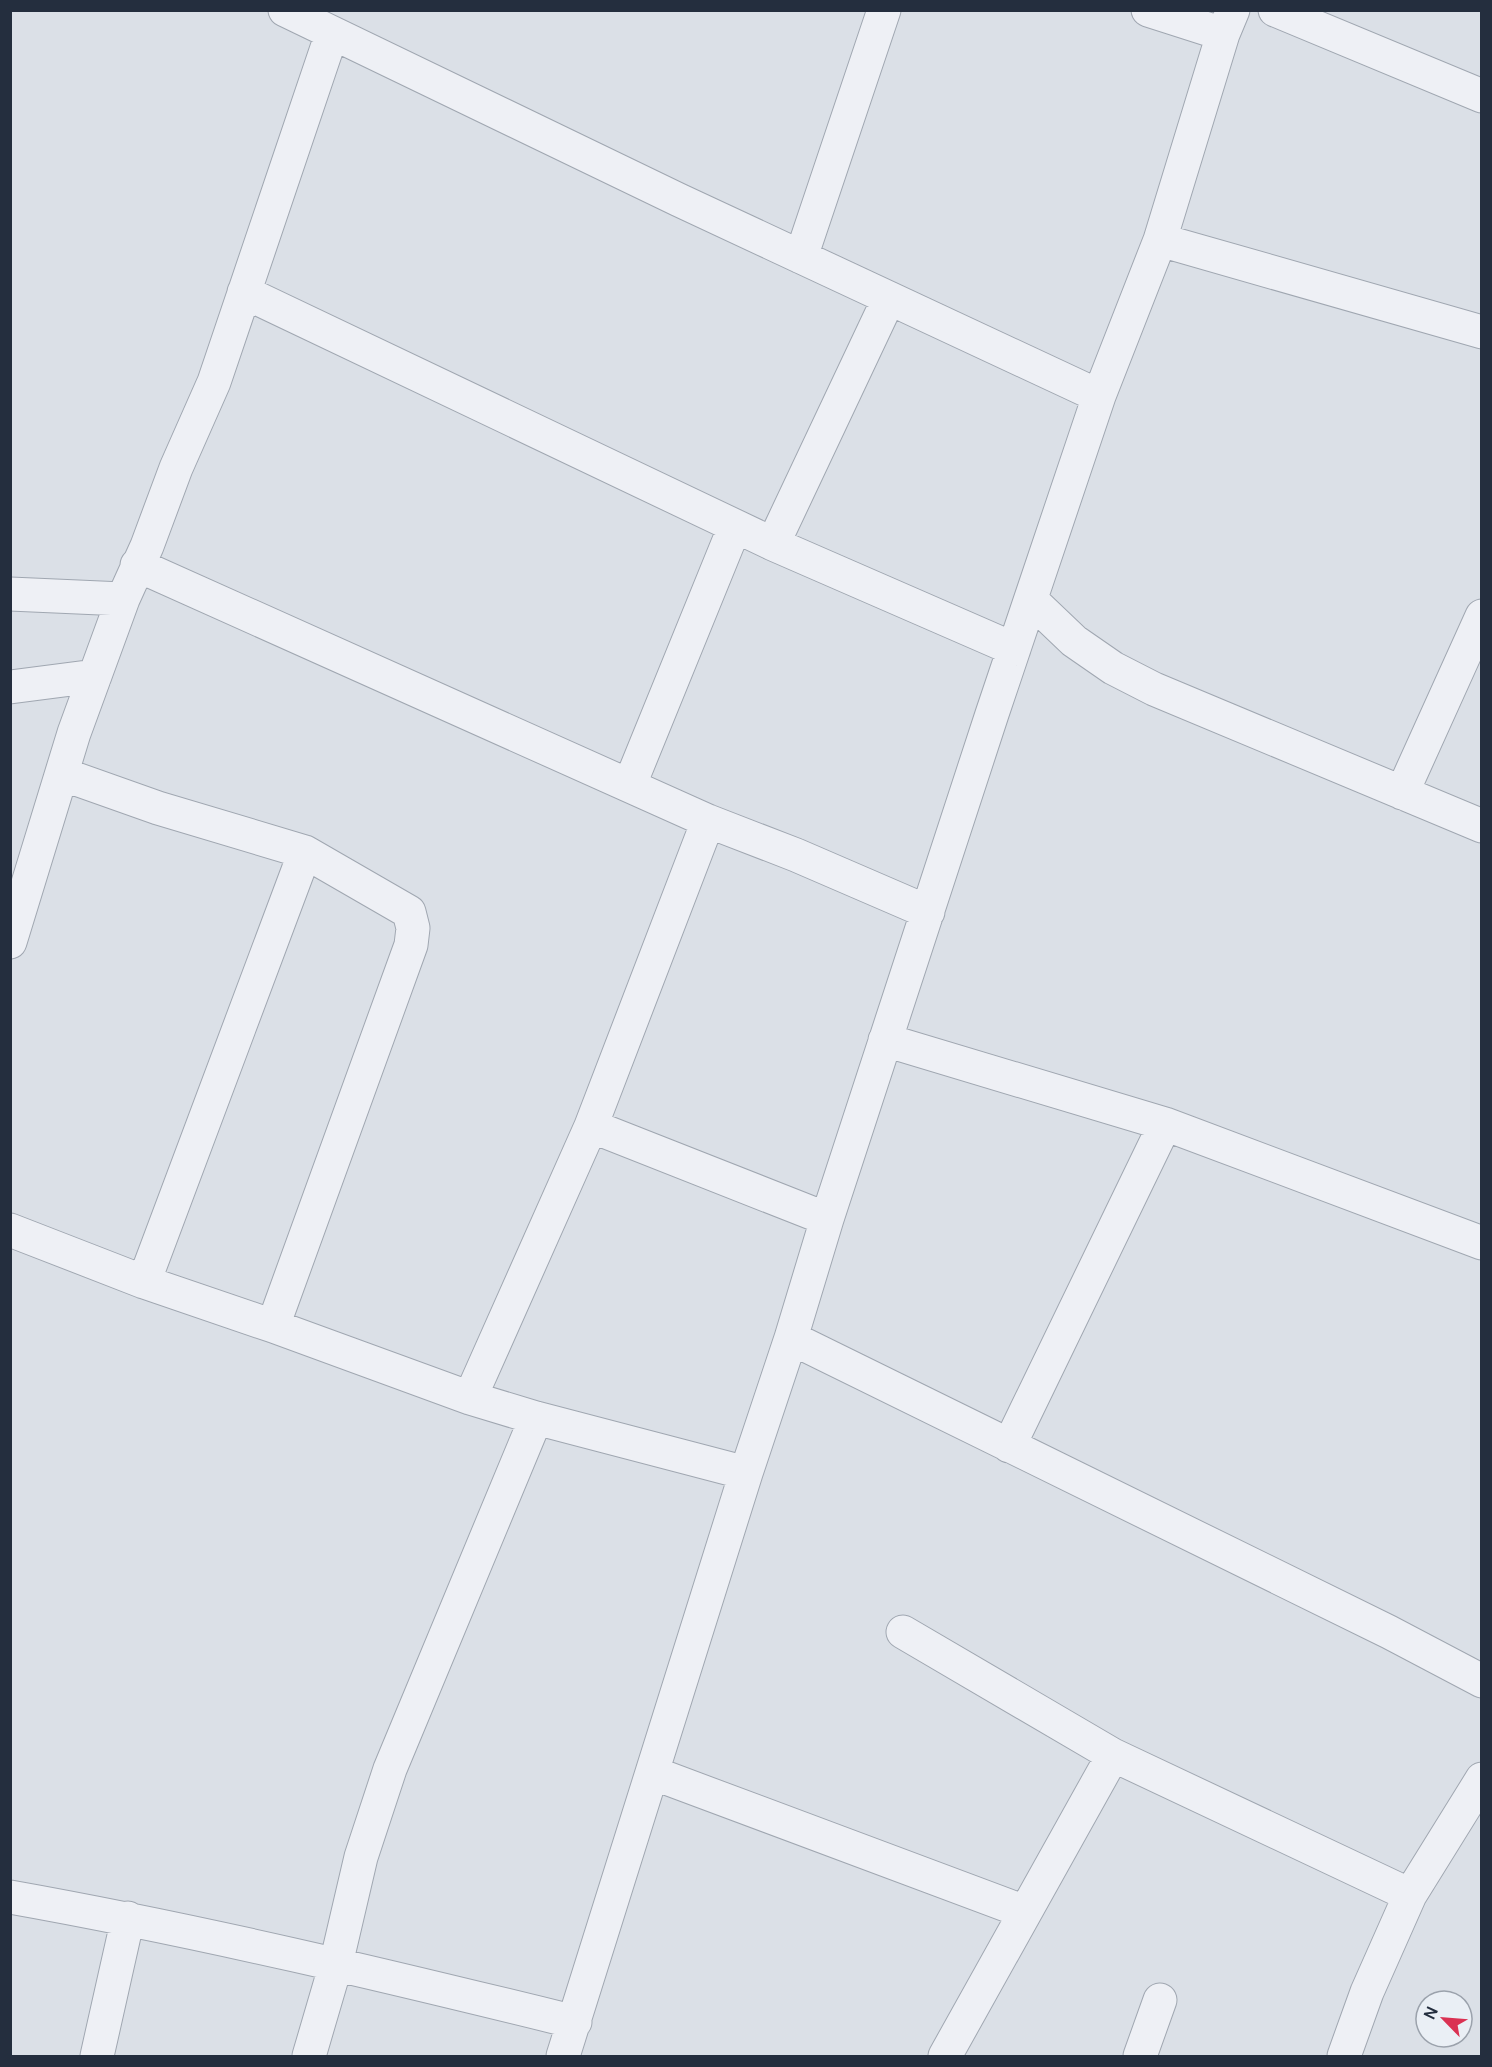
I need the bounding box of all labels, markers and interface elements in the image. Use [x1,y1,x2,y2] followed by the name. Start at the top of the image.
[1414,1989,1474,2049] north arrow
[1418,2003,1443,2023] text: N

